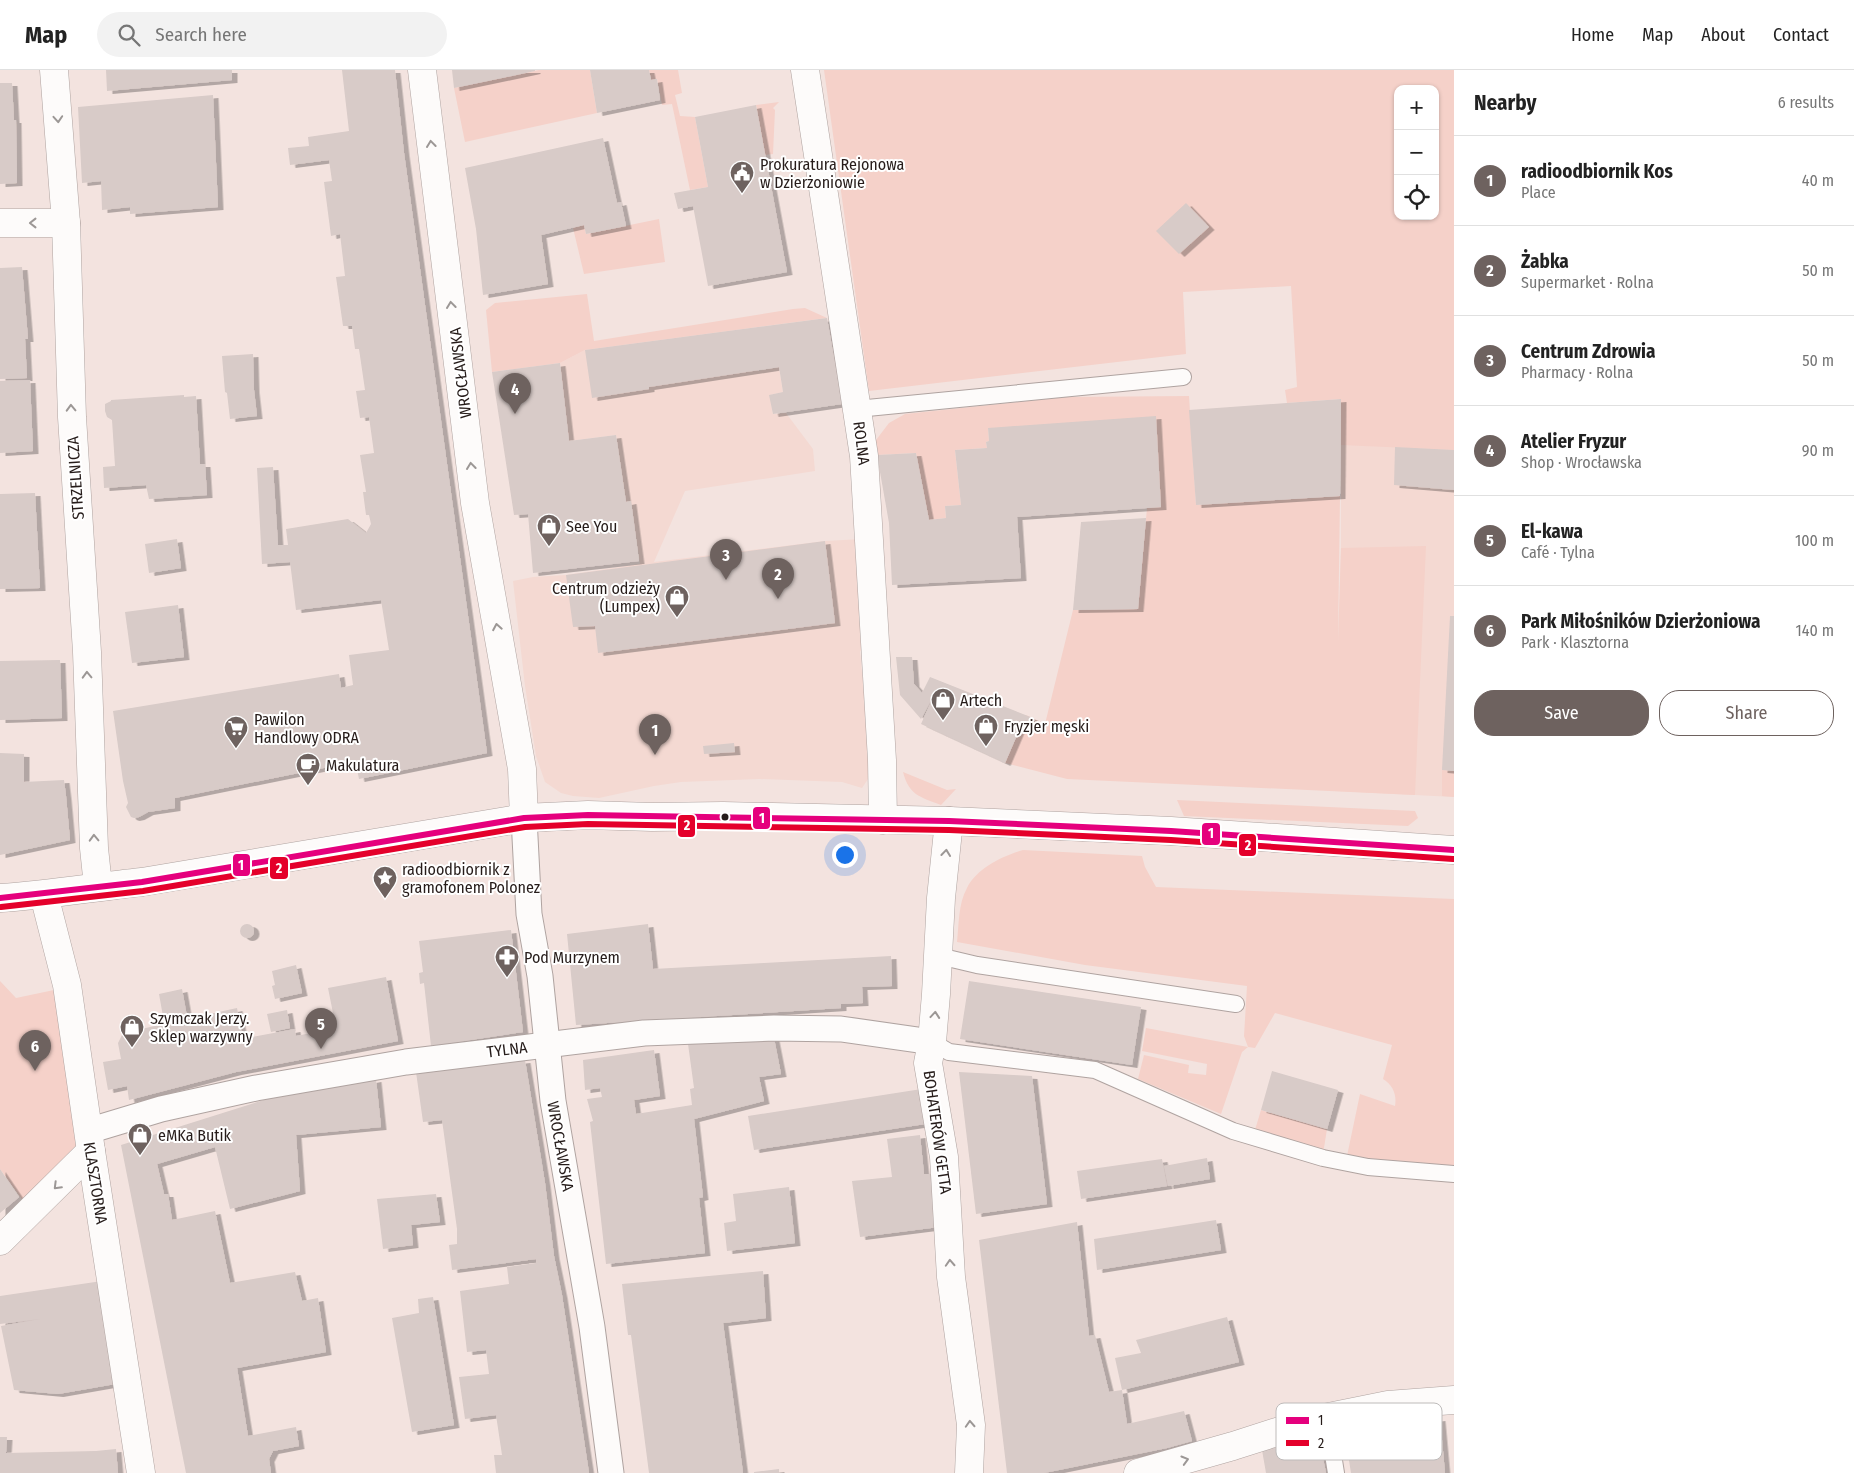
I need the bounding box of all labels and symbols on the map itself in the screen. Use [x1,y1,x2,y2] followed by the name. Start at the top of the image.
[52,115,63,123] one-way arrow
[426,139,437,147] one-way arrow
[760,155,904,192] place label: Prokuratura Rejonowa w Dzierżoniowie
[729,160,755,194] public building icon: Prokuratura Rejonowa w Dzierżoniowie
[29,218,36,228] one-way arrow
[447,301,457,309] one-way arrow
[445,326,475,419] street label: WROCŁAWSKA
[499,373,531,414] pin: 4
[66,404,77,412] one-way arrow
[849,420,874,467] street label: ROLNA
[63,435,88,520] street label: STRZELNICZA
[466,462,477,470] one-way arrow
[536,513,562,547] shop icon: See You
[566,517,617,536] place label: See You
[710,539,742,580] pin: 3
[762,558,794,599] pin: 2
[552,579,661,616] place label: Centrum odzieży (Lumpex)
[664,584,690,618] shop icon: Centrum odzieży (Lumpex)
[492,622,502,631] one-way arrow
[82,671,93,679] one-way arrow
[930,687,956,721] shop icon: Artech
[960,691,1002,710] place label: Artech
[254,710,360,747] place label: Pawilon Handlowy ODRA
[973,713,999,747] shop icon: Fryzjer męski
[639,714,671,755] pin: 1
[223,715,249,749] supermarket icon: Pawilon Handlowy ODRA
[1004,717,1089,736] place label: Fryzjer męski
[295,752,321,786] cafe icon: Makulatura
[326,756,400,775] place label: Makulatura
[752,806,771,830] line badge: 1
[759,810,765,827] text: 1
[720,812,730,822] unlabelled marker
[677,814,696,838] line badge: 2
[683,817,691,834] text: 2
[1201,822,1221,846] line badge: 1
[1208,825,1214,842] text: 1
[88,833,99,841] one-way arrow
[1238,833,1257,857] line badge: 2
[1244,837,1252,854] text: 2
[832,842,858,868] your location
[940,849,951,857] one-way arrow
[232,853,251,877] line badge: 1
[269,856,289,880] line badge: 2
[238,857,244,874] text: 1
[275,860,283,877] text: 2
[402,860,540,897] place label: radioodbiornik z gramofonem Polonez
[372,865,398,899] place icon: radioodbiornik z gramofonem Polonez
[494,944,520,978] pharmacy icon: Pod Murzynem
[524,948,620,967] place label: Pod Murzynem
[305,1008,337,1049] pin: 5
[150,1009,254,1046] place label: Szymczak Jerzy. Sklep warzywny
[929,1011,940,1019] one-way arrow
[119,1014,145,1048] shop icon: Szymczak Jerzy. Sklep warzywny
[19,1030,51,1071] pin: 6
[486,1038,529,1061] street label: TYLNA
[919,1069,956,1196] street label: BOHATERÓW GETTA
[543,1100,578,1193] street label: WROCŁAWSKA
[127,1122,153,1156] shop icon: eMKa Butik
[158,1126,232,1145] place label: eMKa Butik
[80,1141,111,1226] street label: KLASZTORNA
[53,1180,62,1189] one-way arrow
[944,1259,955,1267] one-way arrow
[1276,1403,1442,1460] legend
[1318,1412,1323,1429] text: 1
[964,1420,975,1428] one-way arrow
[1318,1435,1324,1452] text: 2
[1180,1455,1188,1465] one-way arrow

